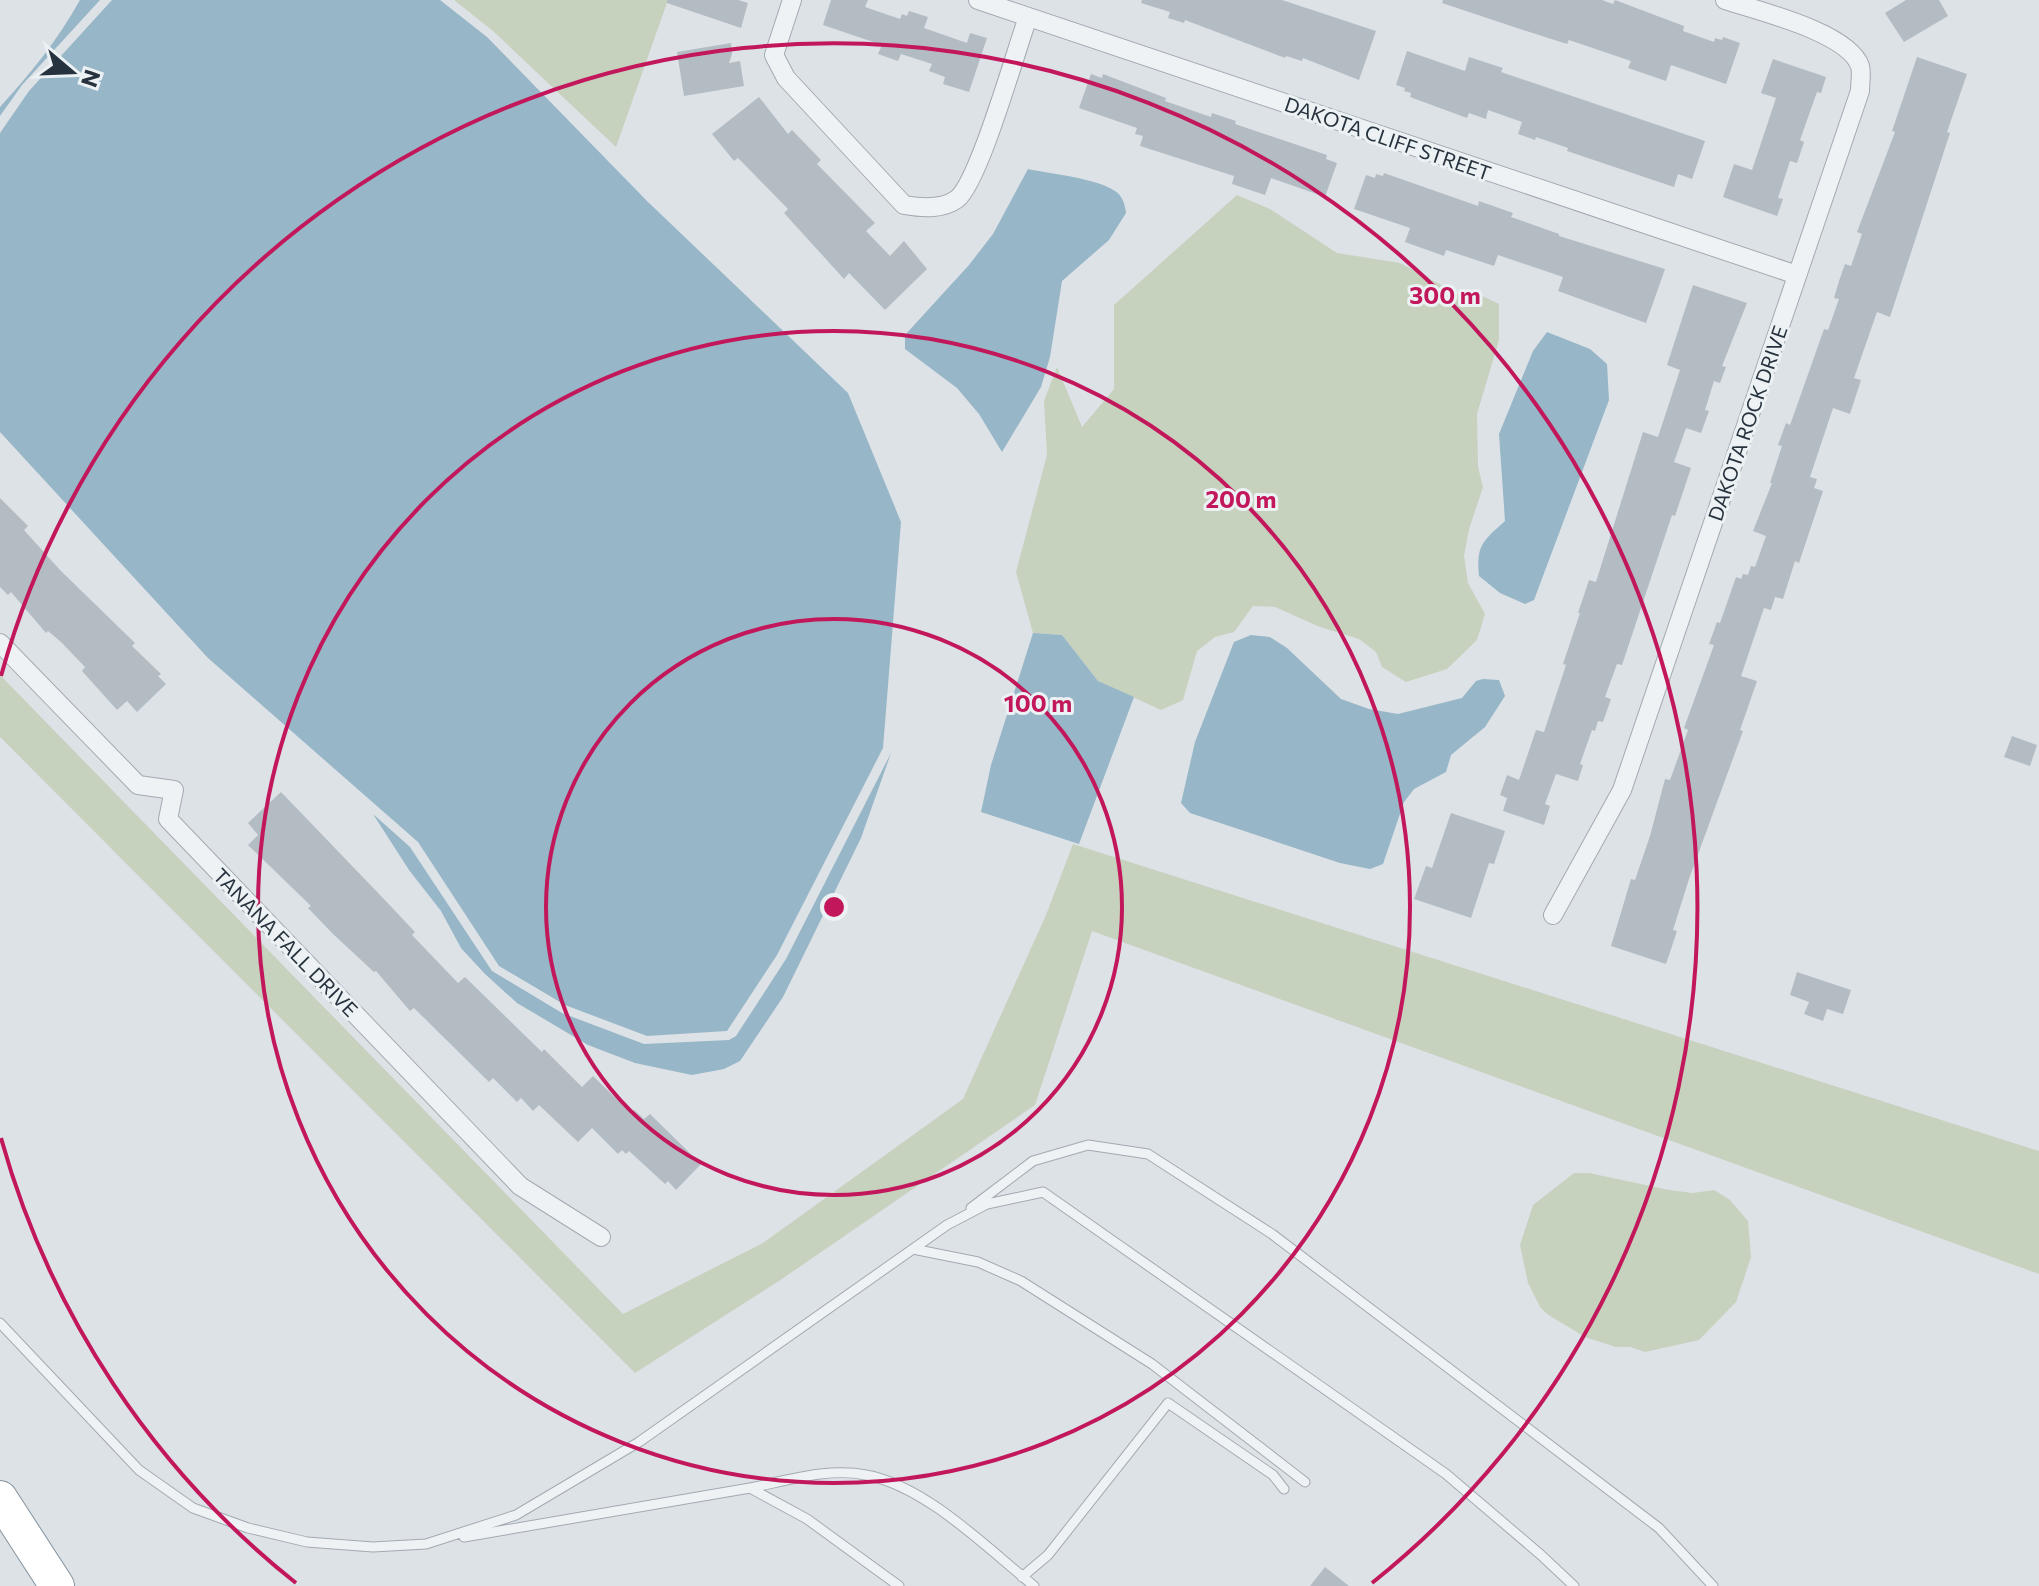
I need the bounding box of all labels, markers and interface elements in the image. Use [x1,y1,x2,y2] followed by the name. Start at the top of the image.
[32,32,112,112] north arrow
[76,66,107,91] text: N
[1282,91,1495,185] street label: DAKOTA CLIFF STREET
[1409,280,1481,309] text: 300 m
[1702,322,1792,524] street label: DAKOTA ROCK DRIVE
[1206,484,1276,513] text: 200 m
[1004,688,1072,717] text: 100 m
[209,863,363,1021] street label: TANANA FALL DRIVE
[820,893,848,921] centre of rings

